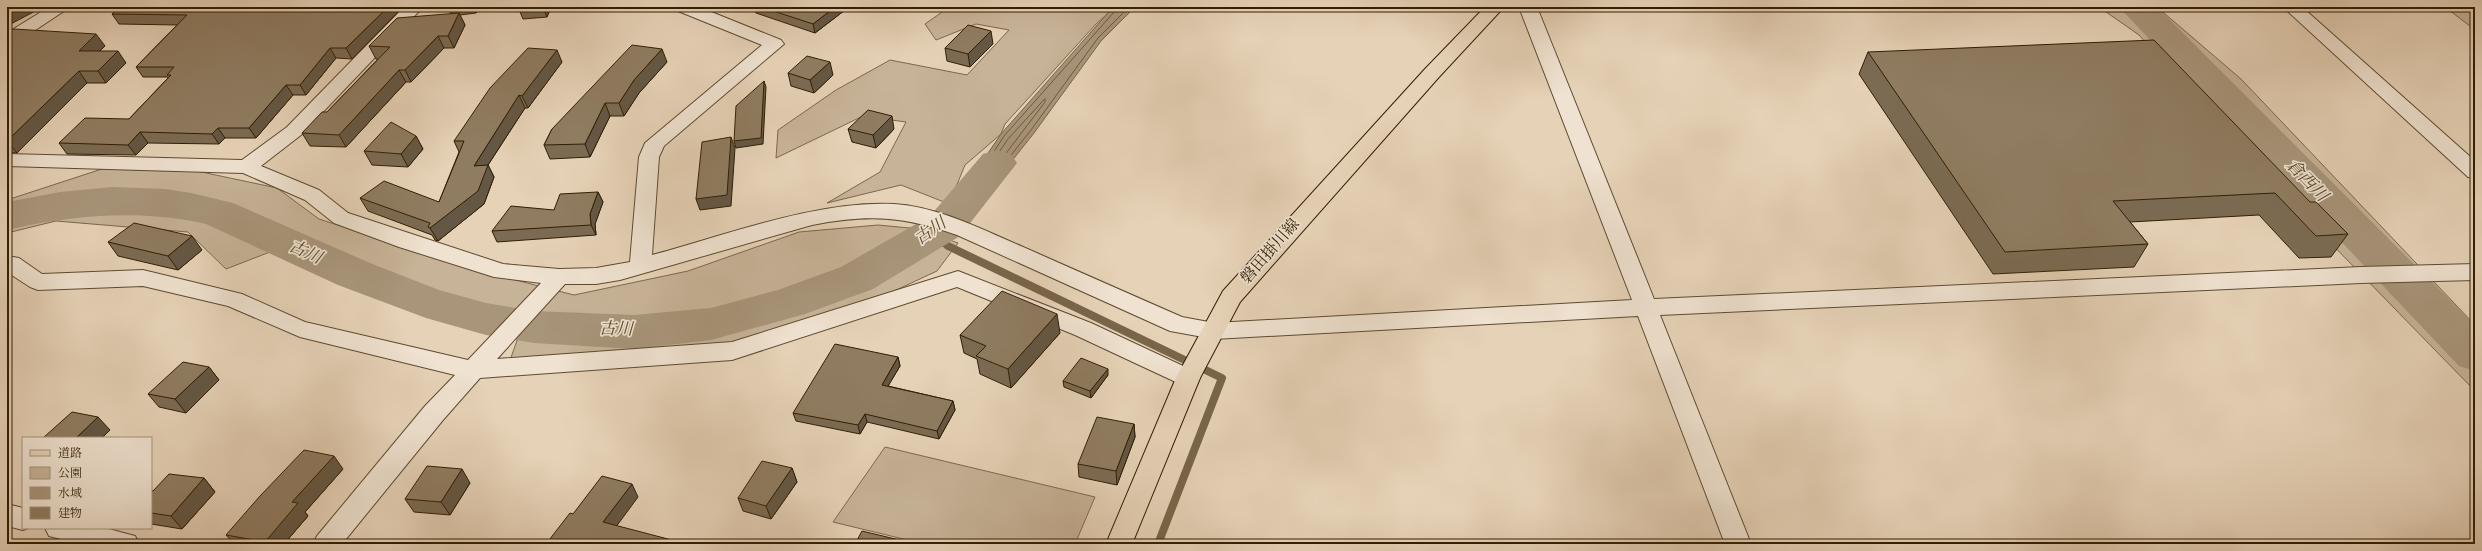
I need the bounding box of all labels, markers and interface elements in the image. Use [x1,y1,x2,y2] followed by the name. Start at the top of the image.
[2280,154,2334,209] water label: 倉西川
[910,211,953,252] water label: 古川
[1236,214,1306,290] street label: 磐田掛川線
[285,235,327,272] water label: 古川
[599,317,635,343] water label: 古川
[22,437,152,529] legend
[58,445,82,463] text: 道路
[58,465,82,483] text: 公園
[58,485,82,503] text: 水域
[58,505,82,523] text: 建物

